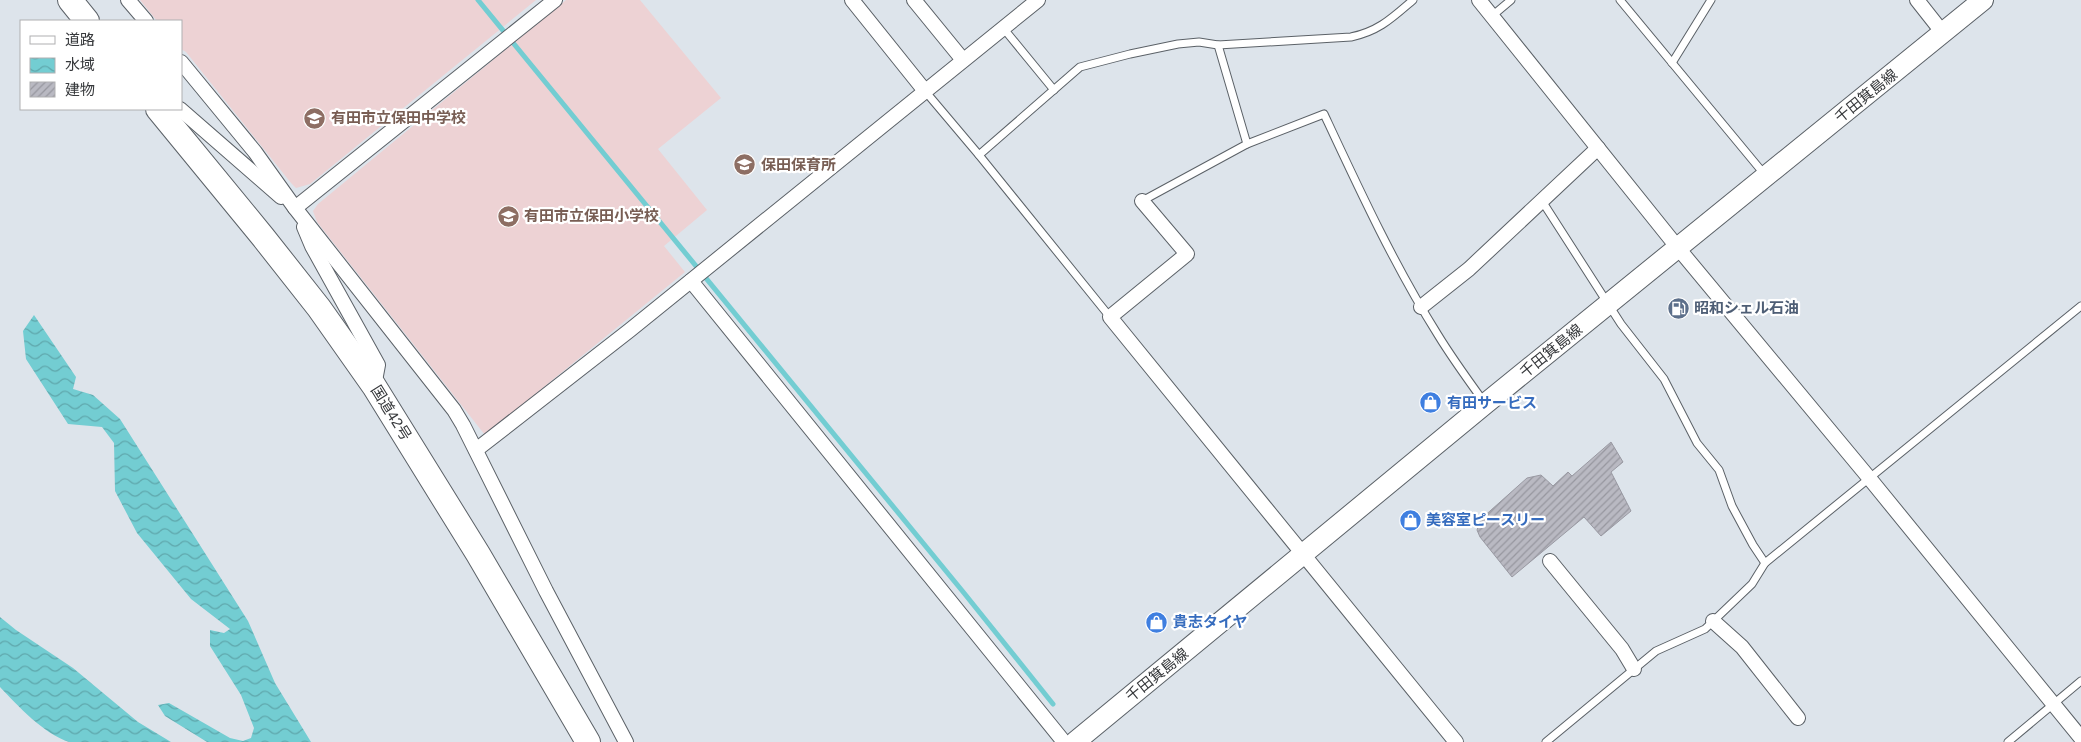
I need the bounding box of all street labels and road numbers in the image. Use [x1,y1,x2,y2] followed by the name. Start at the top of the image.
[1831,65,1900,126] street label: 千田箕島線
[1516,320,1585,381] street label: 千田箕島線
[368,382,415,443] street label: 国道42号
[1122,644,1191,705] street label: 千田箕島線

